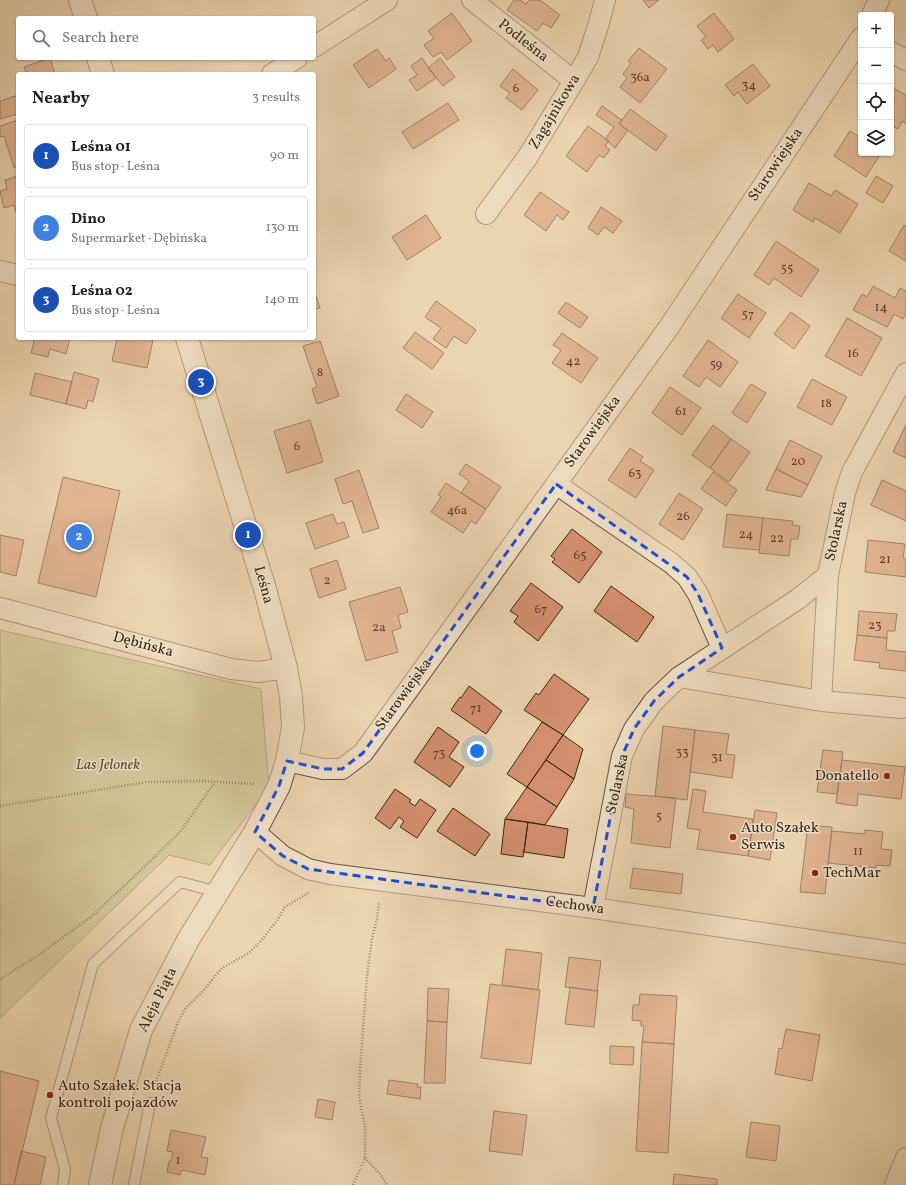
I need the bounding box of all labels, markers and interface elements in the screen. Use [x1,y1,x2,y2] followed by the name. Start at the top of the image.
[858,12,894,156] map controls
[858,12,894,48] button: +
[493,14,553,68] street label: Podleśna
[16,16,316,60] search box
[30,27,52,49] icon: search
[62,28,139,49] text: Search here
[858,48,894,84] button: −
[630,69,650,87] house number: 36a
[524,70,586,154] street label: Zagajnikowa
[742,77,756,95] house number: 34
[513,80,520,98] house number: 6
[858,84,894,120] button: locate
[32,87,90,110] text: Nearby
[252,89,300,107] text: 3 results
[858,120,894,156] button: layers
[744,124,808,206] street label: Starowiejska
[71,137,131,158] text: Leśna 01
[43,147,49,165] text: 1
[270,147,299,165] text: 90 m
[71,158,160,176] text: Bus stop · Leśna
[71,209,106,230] text: Dino
[43,219,49,237] text: 2
[266,219,299,237] text: 130 m
[71,230,207,248] text: Supermarket · Dębińska
[781,260,793,278] house number: 55
[71,281,133,302] text: Leśna 02
[43,291,49,309] text: 3
[265,291,299,309] text: 140 m
[875,299,888,317] house number: 14
[71,302,160,320] text: Bus stop · Leśna
[742,306,754,324] house number: 57
[847,345,859,363] house number: 16
[566,353,580,371] house number: 42
[710,356,723,374] house number: 59
[317,364,323,382] house number: 8
[188,367,214,397] pin: 3
[560,392,626,472] street label: Starowiejska
[820,395,832,413] house number: 18
[675,403,687,421] house number: 61
[294,438,301,456] house number: 6
[791,453,806,471] house number: 20
[628,465,642,483] house number: 63
[820,499,854,563] street label: Stolarska
[447,502,467,520] house number: 46a
[676,508,690,526] house number: 26
[235,520,261,550] pin: 1
[66,522,92,552] pin: 2
[739,526,753,544] house number: 24
[770,530,784,548] house number: 22
[574,547,586,565] house number: 65
[879,551,891,569] house number: 21
[248,564,278,606] street label: Leśna
[324,572,331,590] house number: 2
[535,601,547,619] house number: 67
[868,617,882,635] house number: 23
[372,619,386,637] house number: 2a
[110,627,176,663] street label: Dębińska
[371,655,437,735] street label: Starowiejska
[470,700,482,718] house number: 71
[467,741,487,761] your location
[675,744,689,762] house number: 33
[433,745,446,763] house number: 73
[711,749,723,767] house number: 31
[601,752,635,816] street label: Stolarska
[76,755,140,776] park label: Las Jelonek
[815,766,879,787] place label: Donatello
[882,771,892,781] marker: Donatello
[656,808,662,826] house number: 5
[741,818,819,856] place label: Auto Szałek Serwis
[728,832,738,842] marker: Auto Szałek Serwis
[853,843,863,861] house number: 11
[823,863,881,884] place label: TechMar
[810,868,820,878] marker: TechMar
[544,891,606,921] street label: Cechowa
[133,964,183,1036] street label: Aleja Piąta
[58,1076,182,1114] place label: Auto Szałek. Stacja kontroli pojazdów
[45,1090,55,1100] marker: Auto Szałek. Stacja kontroli pojazdów
[175,1152,181,1170] house number: 1

